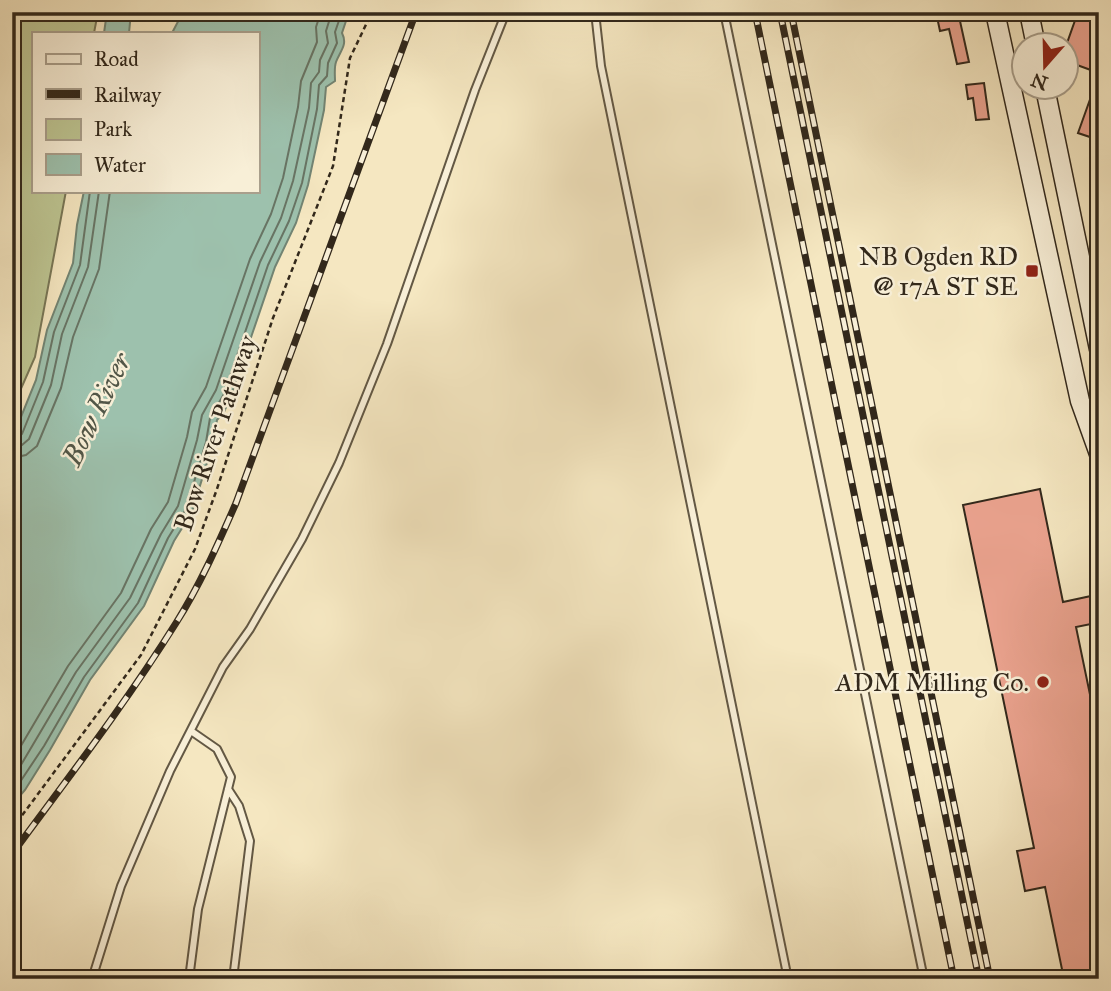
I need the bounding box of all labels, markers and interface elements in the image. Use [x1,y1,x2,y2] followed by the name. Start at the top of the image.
[32,32,259,192] legend
[1010,32,1080,102] north arrow
[94,46,139,72] text: Road
[1028,68,1051,95] text: N
[94,82,162,108] text: Railway
[94,116,132,142] text: Park
[94,152,146,178] text: Water
[859,240,1018,302] place label: NB Ogden RD @ 17A ST SE
[1024,263,1040,279] marker: NB Ogden RD @ 17A ST SE
[166,330,264,535] street label: Bow River Pathway
[53,346,139,473] water label: Bow River
[835,666,1029,698] place label: ADM Milling Co.
[1035,674,1051,690] marker: ADM Milling Co.

